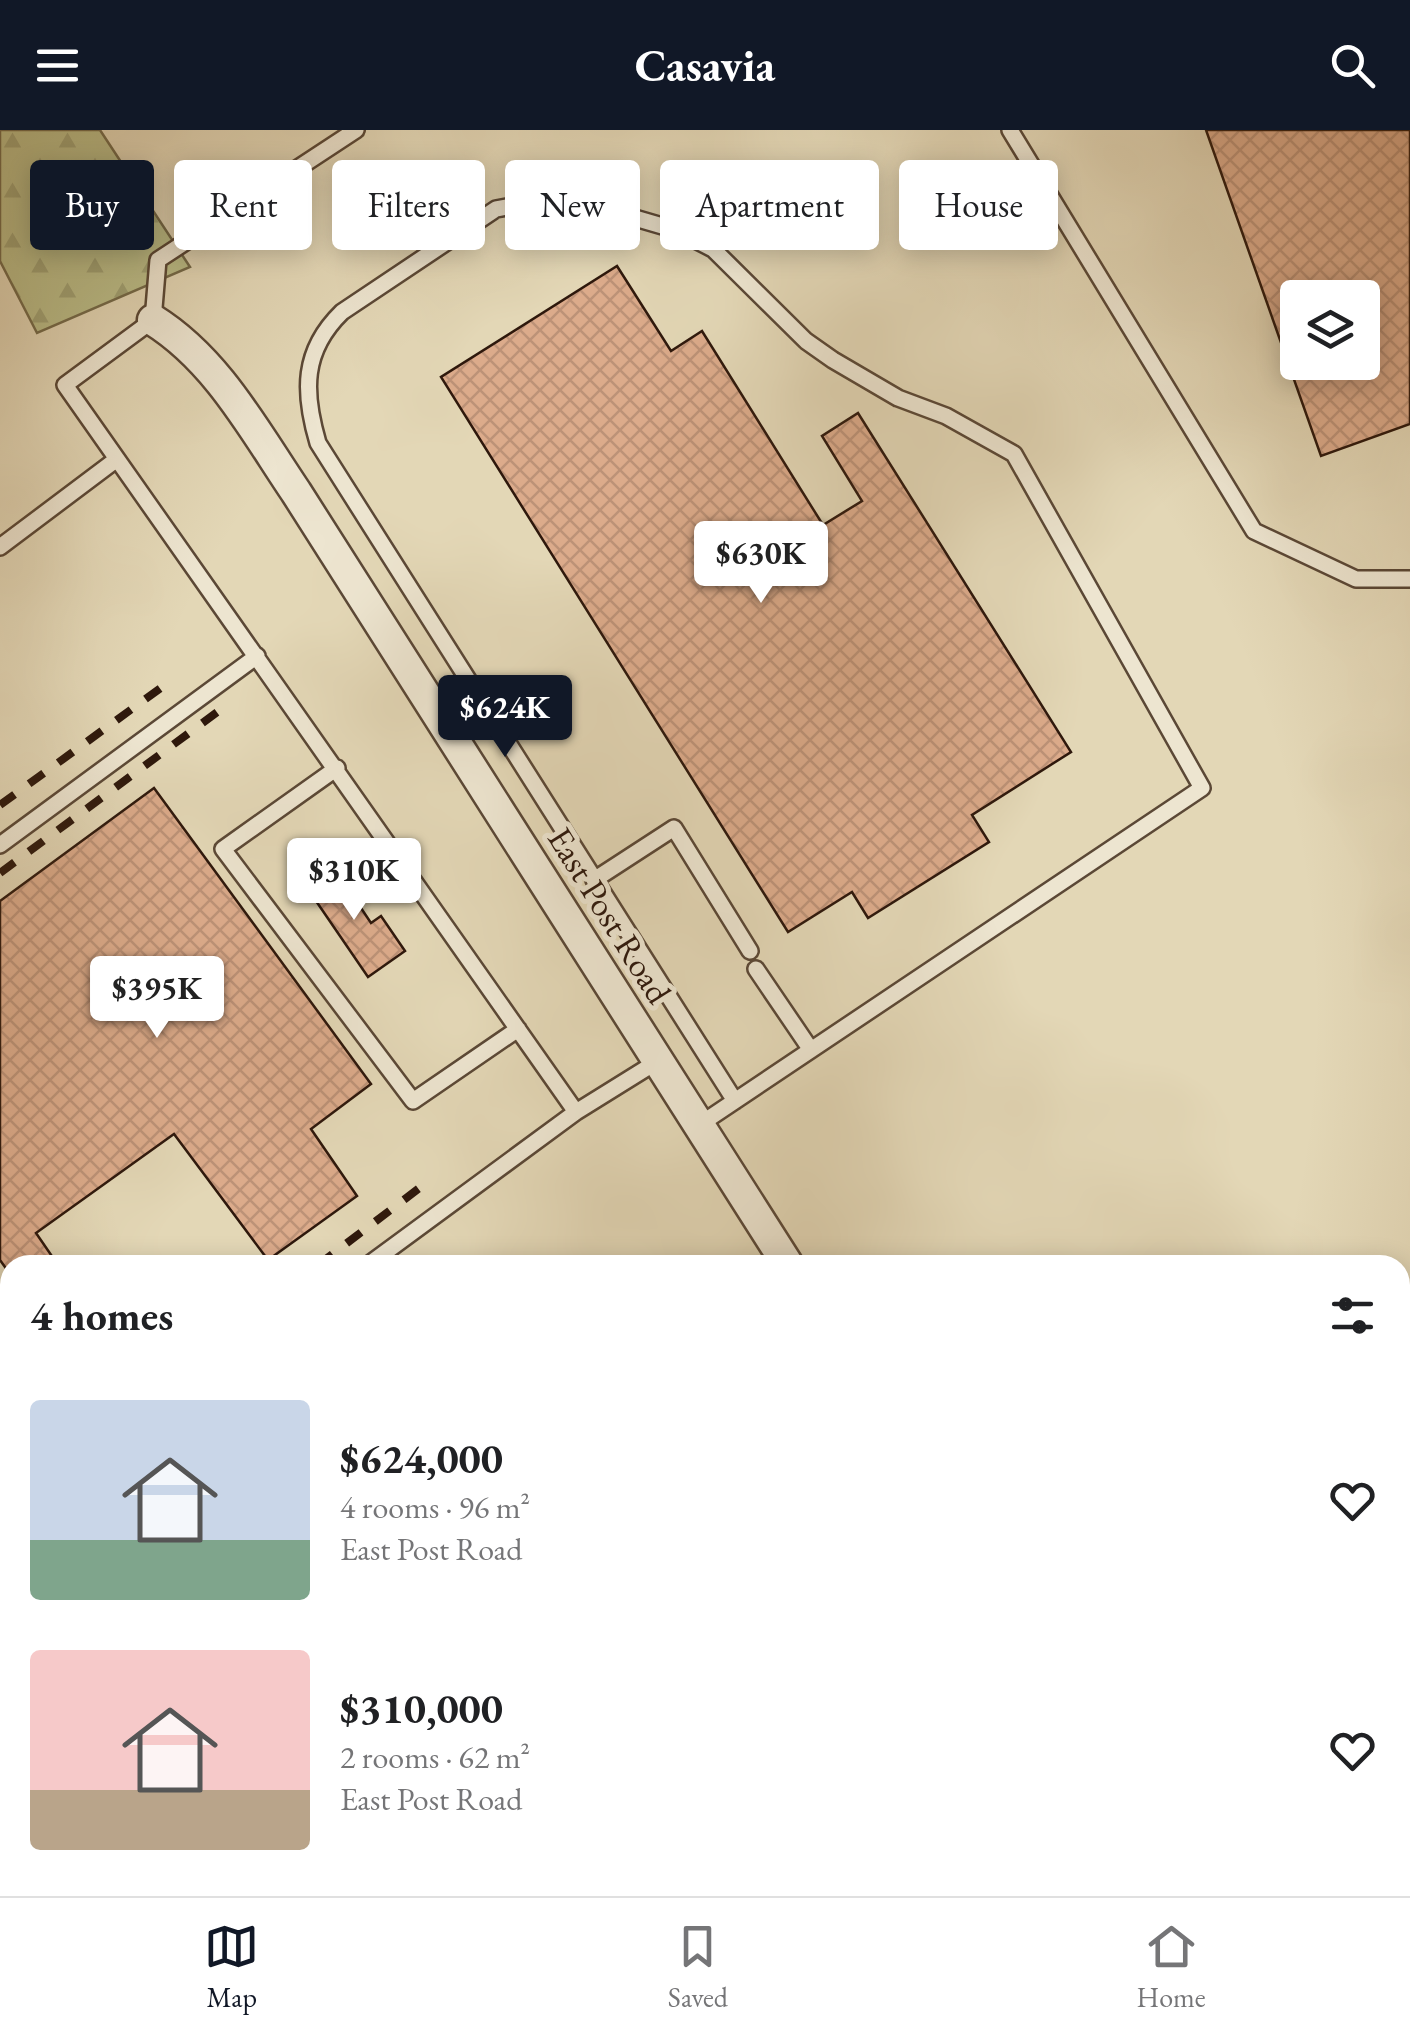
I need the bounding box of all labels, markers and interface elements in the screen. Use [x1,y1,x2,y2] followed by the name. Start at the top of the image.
[635,36,775,94] text: Casavia
[30,38,85,93] icon: menu
[1325,38,1380,93] icon: search
[30,160,154,250] chip: Buy
[174,160,312,250] chip: Rent
[332,160,485,250] chip: Filters
[505,160,640,250] chip: New
[660,160,879,250] chip: Apartment
[899,160,1058,250] chip: House
[1280,280,1380,380] map controls
[1280,280,1380,380] button: layers
[691,521,831,606] pin: $630K
[716,532,806,574] text: $630K
[435,675,575,760] pin: $624K
[460,686,550,728] text: $624K
[538,818,682,1012] street label: East Post Road
[284,838,424,923] pin: $310K
[309,849,399,891] text: $310K
[87,956,227,1041] pin: $395K
[112,967,202,1009] text: $395K
[30,1288,173,1343] text: 4 homes
[1325,1288,1380,1343] icon: filters
[340,1431,503,1486] text: $624,000
[110,1440,230,1560] icon: home
[1325,1473,1380,1528] icon: heart
[340,1486,530,1528] text: 4 rooms · 96 m²
[340,1528,522,1570] text: East Post Road
[340,1681,503,1736] text: $310,000
[110,1690,230,1810] icon: home
[1325,1723,1380,1778] icon: heart
[340,1736,530,1778] text: 2 rooms · 62 m²
[340,1778,522,1820] text: East Post Road
[204,1919,259,2015] tab: Map
[668,1919,728,2015] tab: Saved
[1136,1919,1206,2015] tab: Home

